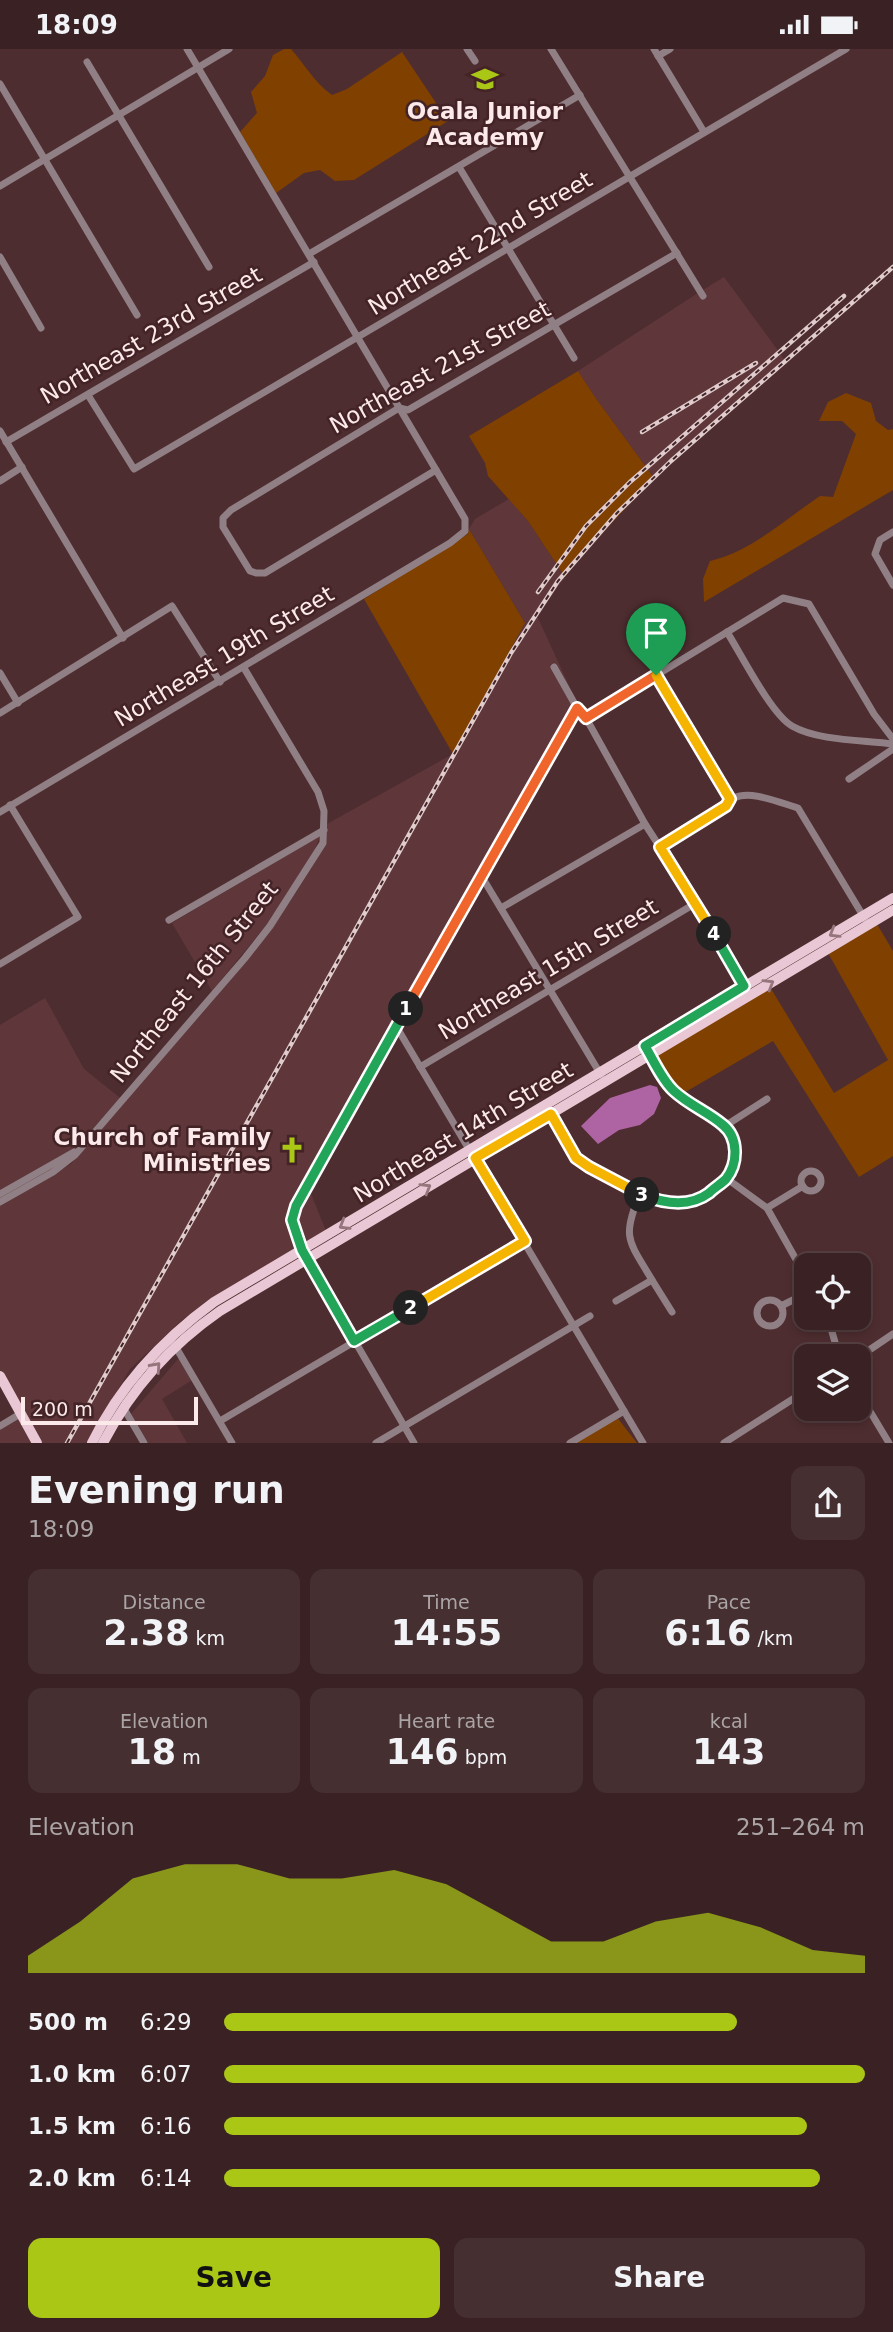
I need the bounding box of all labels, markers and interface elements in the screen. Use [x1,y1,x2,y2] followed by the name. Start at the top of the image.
[35,10,118,40] text: 18:09
[470,64,500,94] school or university icon: Ocala Junior Academy
[407,98,564,150] place label: Ocala Junior Academy
[363,166,597,320] street label: Northeast 22nd Street
[36,261,266,409] street label: Northeast 23rd Street
[325,295,555,439] street label: Northeast 21st Street
[110,580,338,732] street label: Northeast 19th Street
[626,603,686,675] pin
[637,614,675,652] icon: arrive
[105,876,283,1088] street label: Northeast 16th Street
[434,893,662,1045] street label: Northeast 15th Street
[696,917,732,952] pin: 4
[707,922,720,944] text: 4
[829,925,842,938] one-way arrow
[761,979,774,992] one-way arrow
[388,991,424,1027] pin: 1
[399,997,412,1019] text: 1
[349,1056,577,1208] street label: Northeast 14th Street
[54,1124,271,1176] place label: Church of Family Ministries
[277,1135,307,1165] church icon: Church of Family Ministries
[624,1177,660,1213] pin: 3
[418,1183,431,1196] one-way arrow
[635,1183,648,1205] text: 3
[339,1216,352,1229] one-way arrow
[794,1253,871,1421] map controls
[794,1253,871,1330] button: locate
[394,1291,428,1325] pin: 2
[404,1296,417,1318] text: 2
[794,1344,871,1421] button: layers
[147,1362,160,1375] one-way arrow
[21,1394,198,1426] scale bar
[32,1398,93,1420] text: 200 m
[791,1466,865,1540] button: share
[28,1468,285,1512] text: Evening run
[28,1516,94,1542] text: 18:09
[123,1591,206,1613] text: Distance
[423,1591,470,1613] text: Time
[707,1591,751,1613] text: Pace
[103,1613,190,1653] text: 2.38
[391,1613,502,1653] text: 14:55
[664,1613,751,1653] text: 6:16
[190,1627,225,1649] text: km
[751,1627,793,1649] text: /km
[120,1710,208,1732] text: Elevation
[398,1710,495,1732] text: Heart rate
[710,1710,748,1732] text: kcal
[128,1732,176,1772] text: 18
[386,1732,459,1772] text: 146
[692,1732,765,1772] text: 143
[176,1746,201,1768] text: m
[459,1746,507,1768] text: bpm
[28,1814,135,1840] text: Elevation
[736,1814,865,1840] text: 251–264 m
[28,2009,108,2035] text: 500 m
[140,2009,192,2035] text: 6:29
[28,2061,116,2087] text: 1.0 km
[140,2061,192,2087] text: 6:07
[28,2113,116,2139] text: 1.5 km
[140,2113,192,2139] text: 6:16
[28,2165,116,2191] text: 2.0 km
[140,2165,192,2191] text: 6:14
[28,2238,440,2318] button: Save
[454,2238,865,2318] button: Share

